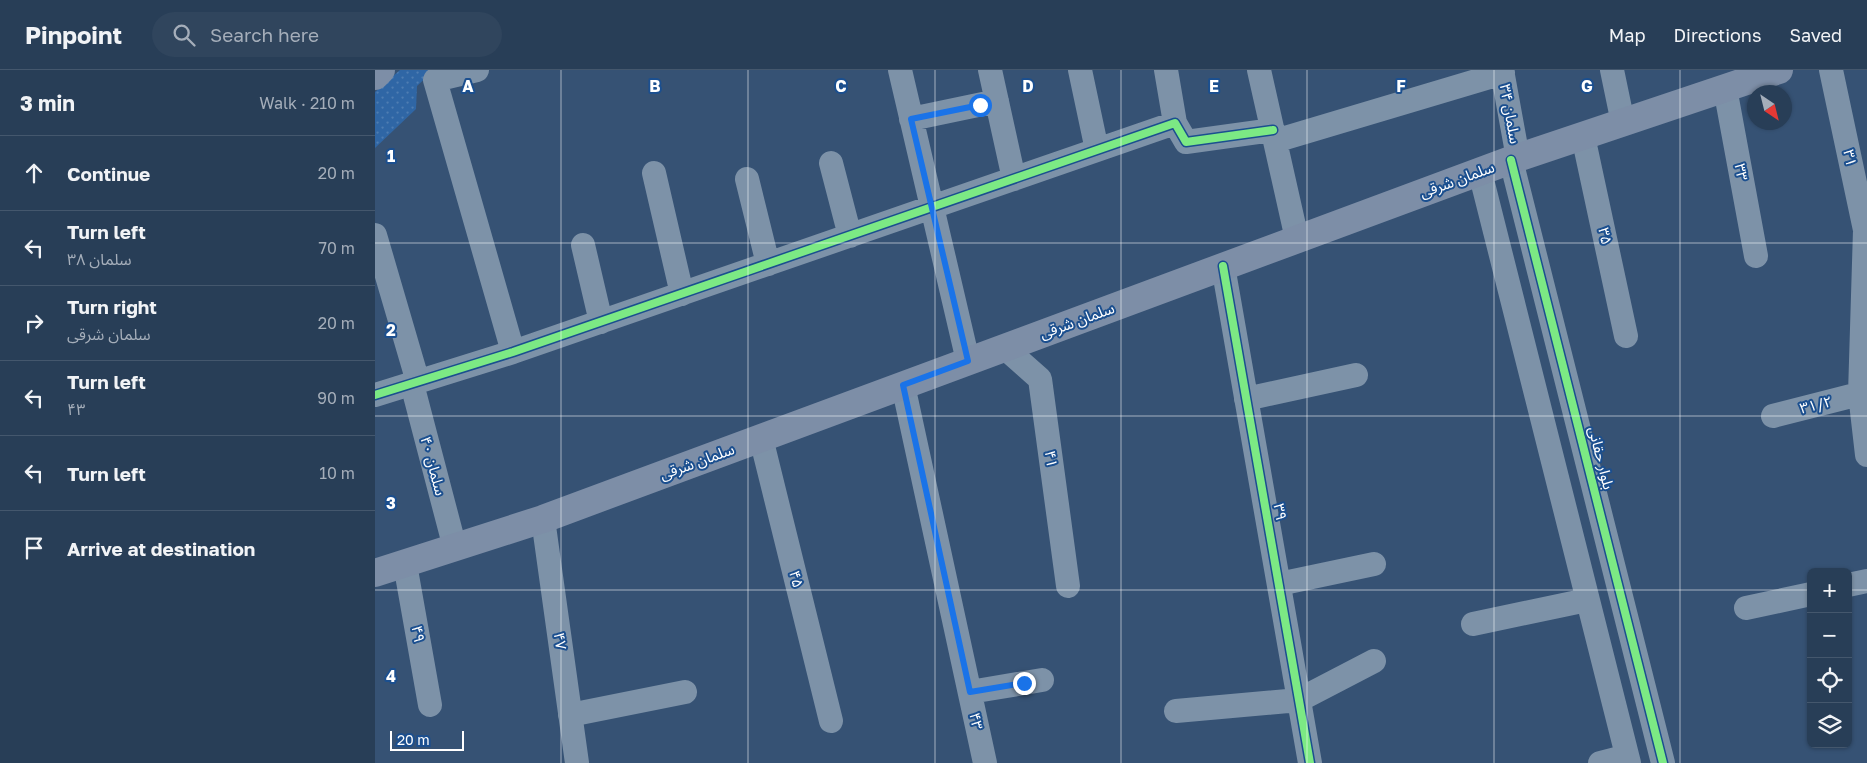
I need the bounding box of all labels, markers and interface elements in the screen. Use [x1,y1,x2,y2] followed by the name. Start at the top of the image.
[152,12,502,57] search box
[25,20,122,49] text: Pinpoint
[170,21,198,49] icon: search
[210,23,319,46] text: Search here
[1609,24,1645,46] text: Map
[1673,24,1761,46] text: Directions
[1789,24,1842,46] text: Saved
[462,76,474,96] text: A
[649,76,661,96] text: B
[835,76,847,96] text: C
[1022,76,1034,96] text: D
[1209,76,1219,96] text: E
[1396,76,1406,96] text: F
[1581,76,1593,96] text: G
[1496,82,1525,146] street label: سلمان ۳۴
[1747,85,1792,130] north arrow
[20,90,75,116] text: 3 min
[259,93,355,113] text: Walk · 210 m
[969,94,992,117] route start
[387,146,395,166] text: 1
[1840,148,1862,168] street label: ۳۱
[1417,157,1497,202] street label: سلمان شرقی
[20,159,48,187] icon: ahead
[67,162,150,185] text: Continue
[1732,162,1752,182] street label: ۳۳
[318,163,355,183] text: 20 m
[67,220,146,243] text: Turn left
[1595,226,1617,246] street label: ۳۵
[20,234,48,262] icon: left
[318,238,355,258] text: 70 m
[67,249,132,269] text: سلمان ۳۸
[67,295,157,318] text: Turn right
[1037,298,1117,343] street label: سلمان شرقی
[20,309,48,337] icon: right
[318,313,355,333] text: 20 m
[386,320,396,340] text: 2
[67,324,151,344] text: سلمان شرقی
[67,370,146,393] text: Turn left
[20,384,48,412] icon: left
[317,388,355,408] text: 90 m
[1798,391,1834,417] street label: ۳۱/۲
[67,399,85,419] text: ۴۳
[1585,424,1618,491] street label: بلوار حقانی
[416,434,451,498] street label: سلمان ۴۰
[657,439,737,484] street label: سلمان شرقی
[1042,449,1062,469] street label: ۴۱
[20,459,48,487] icon: left
[67,462,146,485] text: Turn left
[319,463,355,483] text: 10 m
[386,493,396,513] text: 3
[1271,502,1291,522] street label: ۳۹
[20,534,48,562] icon: arrive
[67,537,255,560] text: Arrive at destination
[786,568,808,589] street label: ۴۵
[1807,568,1852,748] map controls
[1807,568,1852,613] button: +
[1807,613,1852,658] button: −
[409,624,429,644] street label: ۴۹
[551,631,571,651] street label: ۴۷
[1807,658,1852,703] button: locate
[386,666,396,686] text: 4
[1013,672,1036,695] route end
[1807,703,1852,748] button: layers
[966,711,988,731] street label: ۴۳
[390,728,464,751] scale bar
[397,731,430,748] text: 20 m

